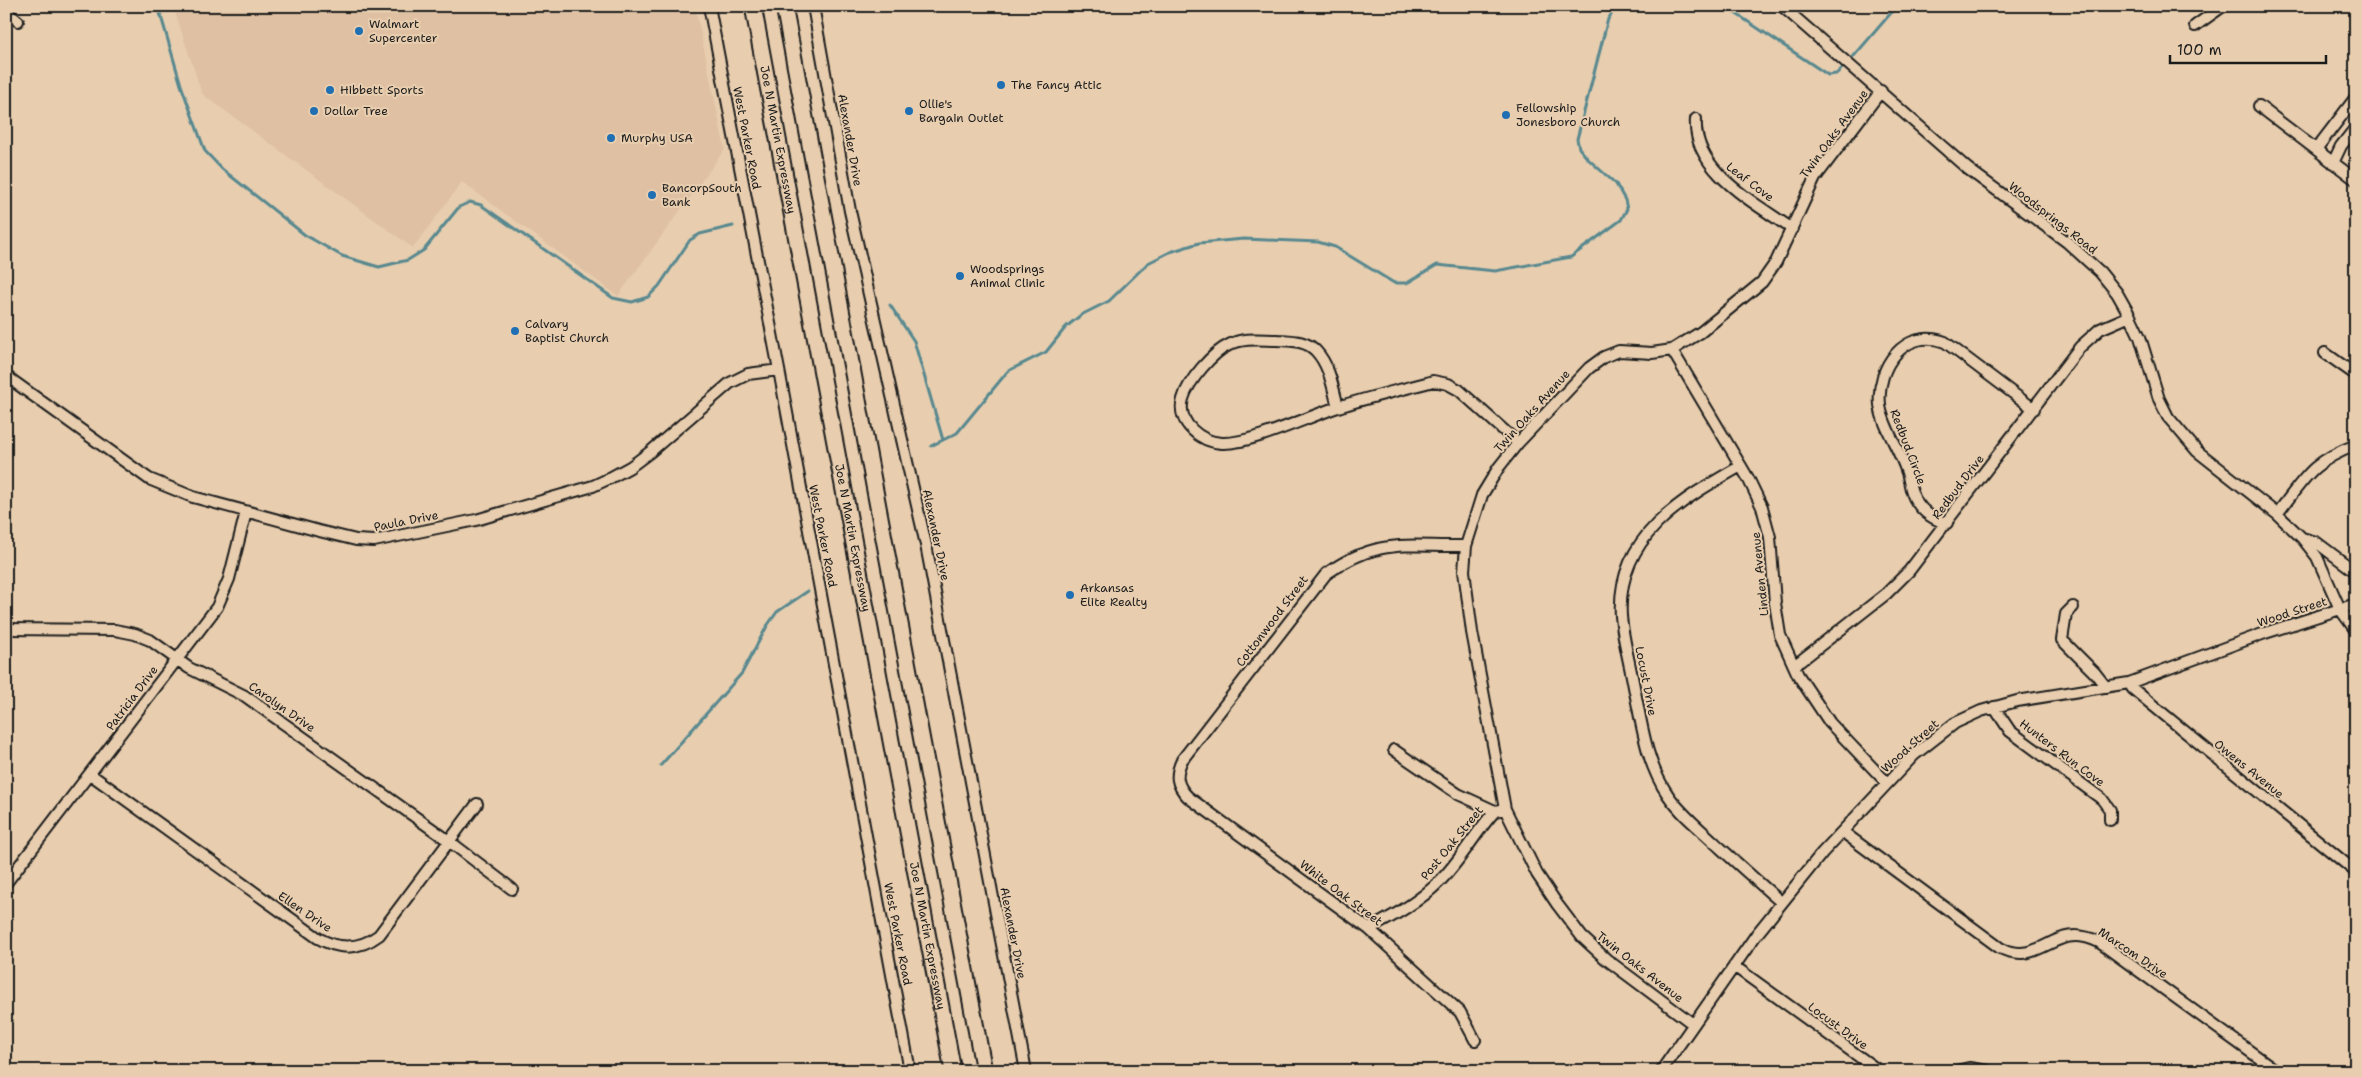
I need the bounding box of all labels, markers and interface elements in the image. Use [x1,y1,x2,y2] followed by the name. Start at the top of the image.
[369,16,438,46] place label: Walmart Supercenter
[353,25,365,37] marker: Walmart Supercenter
[2170,32,2326,64] scale bar
[2177,40,2222,60] text: 100 m
[756,64,800,215] street label: Joe N Martin Expressway
[1011,77,1102,93] place label: The Fancy Attic
[995,79,1007,91] marker: The Fancy Attic
[340,82,424,98] place label: Hibbett Sports
[324,84,336,96] marker: Hibbett Sports
[729,85,765,191] street label: West Parker Road
[1796,86,1872,182] street label: Twin Oaks Avenue
[834,93,866,187] street label: Alexander Drive
[919,96,1004,126] place label: Ollie's Bargain Outlet
[1516,100,1620,130] place label: Fellowship Jonesboro Church
[324,103,388,119] place label: Dollar Tree
[308,105,320,117] marker: Dollar Tree
[903,105,915,117] marker: Ollie's Bargain Outlet
[1500,109,1512,121] marker: Fellowship Jonesboro Church
[621,130,693,146] place label: Murphy USA
[605,132,617,144] marker: Murphy USA
[1723,159,1777,205] street label: Leaf Cove
[2005,178,2101,258] street label: Woodsprings Road
[662,180,742,210] place label: BancorpSouth Bank
[646,189,658,201] marker: BancorpSouth Bank
[970,261,1045,291] place label: Woodsprings Animal Clinic
[954,270,966,282] marker: Woodsprings Animal Clinic
[525,316,609,346] place label: Calvary Baptist Church
[509,325,521,337] marker: Calvary Baptist Church
[1490,366,1574,456] street label: Twin Oaks Avenue
[1886,407,1930,487] street label: Redbud Circle
[1928,451,1988,523] street label: Redbud Drive
[831,462,875,613] street label: Joe N Martin Expressway
[805,483,841,589] street label: West Parker Road
[918,488,954,582] street label: Alexander Drive
[372,507,440,535] street label: Paula Drive
[1748,531,1772,617] street label: Linden Avenue
[1232,572,1312,670] street label: Cottonwood Street
[1080,580,1147,610] place label: Arkansas Elite Realty
[1064,589,1076,601] marker: Arkansas Elite Realty
[2255,593,2329,631] street label: Wood Street
[1631,645,1661,717] street label: Locust Drive
[102,662,162,734] street label: Patricia Drive
[246,678,319,736] street label: Carolyn Drive
[1878,716,1942,776] street label: Wood Street
[2016,716,2108,791] street label: Hunters Run Cove
[2211,736,2287,802] street label: Owens Avenue
[1417,803,1487,883] street label: Post Oak Street
[1296,857,1386,929] street label: White Oak Street
[906,860,949,1011] street label: Joe N Martin Expressway
[880,881,916,987] street label: West Parker Road
[996,886,1030,980] street label: Alexander Drive
[275,888,335,936] street label: Ellen Drive
[2095,924,2171,982] street label: Marcom Drive
[1593,928,1687,1006] street label: Twin Oaks Avenue
[1805,999,1871,1053] street label: Locust Drive

